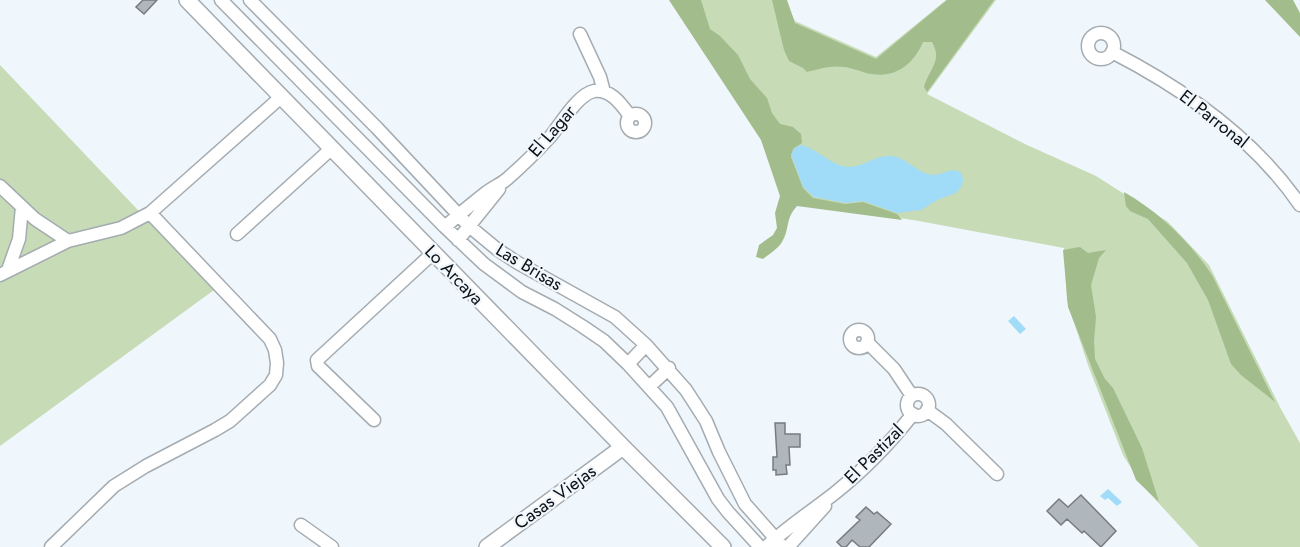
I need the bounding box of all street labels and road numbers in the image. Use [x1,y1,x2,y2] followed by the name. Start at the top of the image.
[1174,84,1254,154] street label: El Parronal
[522,99,582,163] street label: El Lagar
[491,237,567,297] street label: Las Brisas
[419,239,489,311] street label: Lo Arcaya
[838,418,910,490] street label: El Pastizal
[509,458,601,536] street label: Casas Viejas

